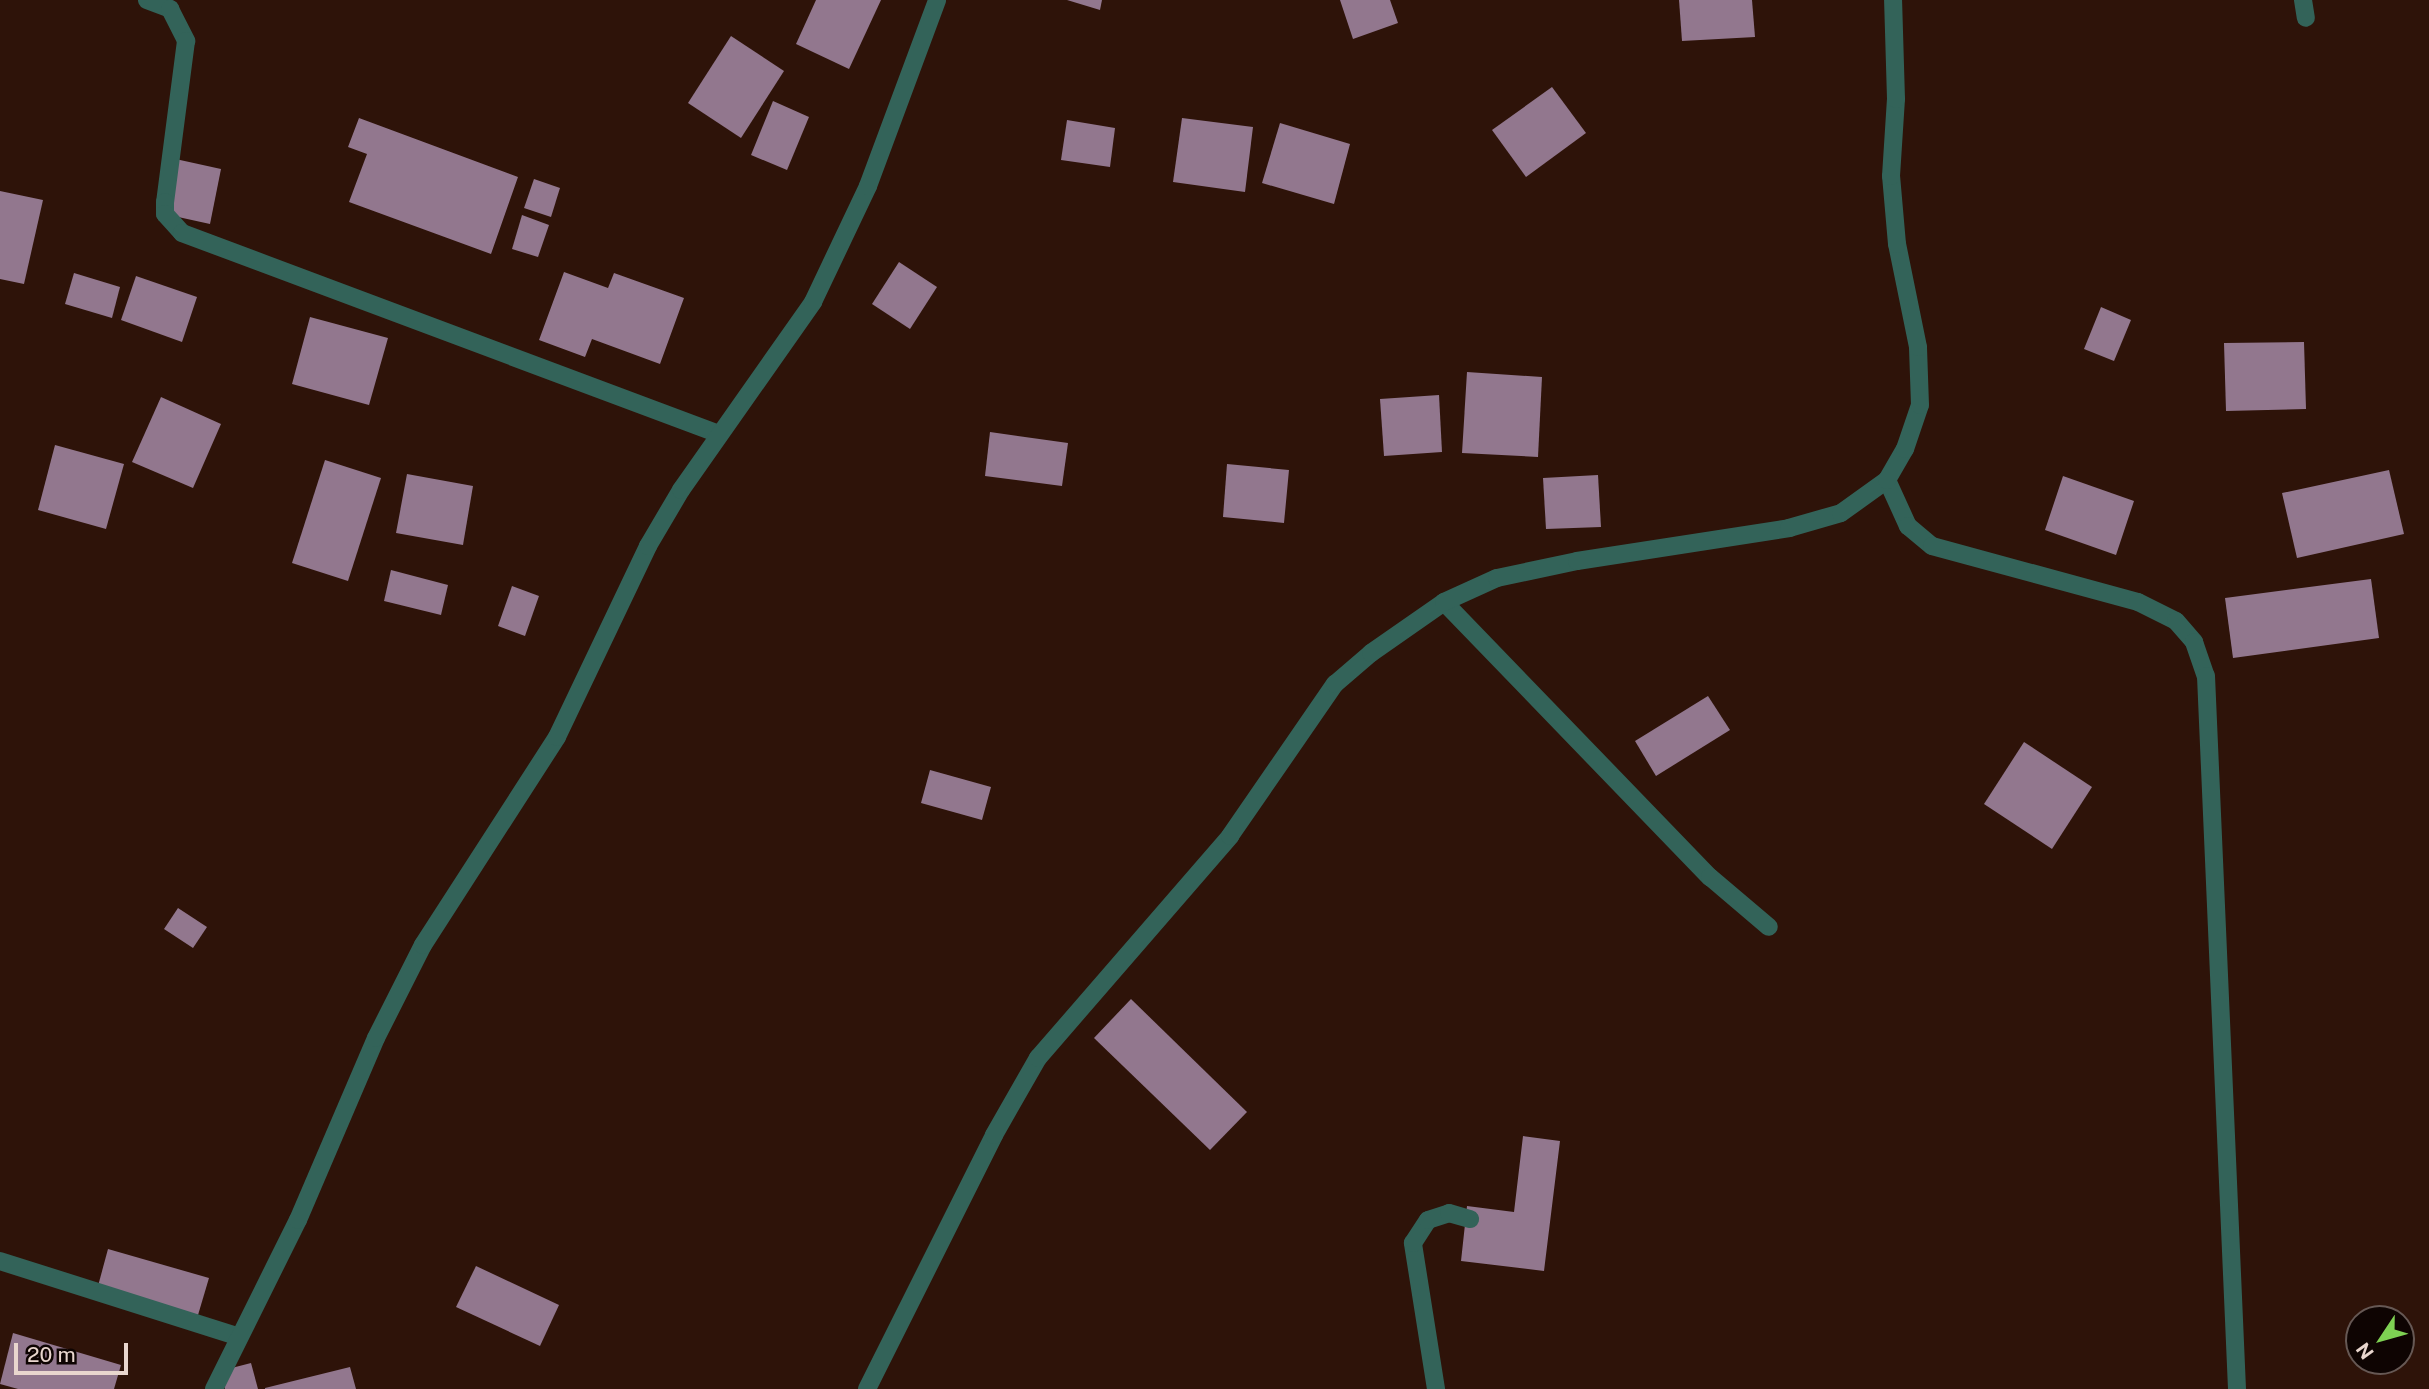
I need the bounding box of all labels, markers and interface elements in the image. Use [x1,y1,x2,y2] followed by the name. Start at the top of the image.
[2345,1305,2415,1375] north arrow
[18,1330,131,1374] scale bar
[2351,1339,2378,1364] text: N
[27,1342,76,1367] text: 20 m

